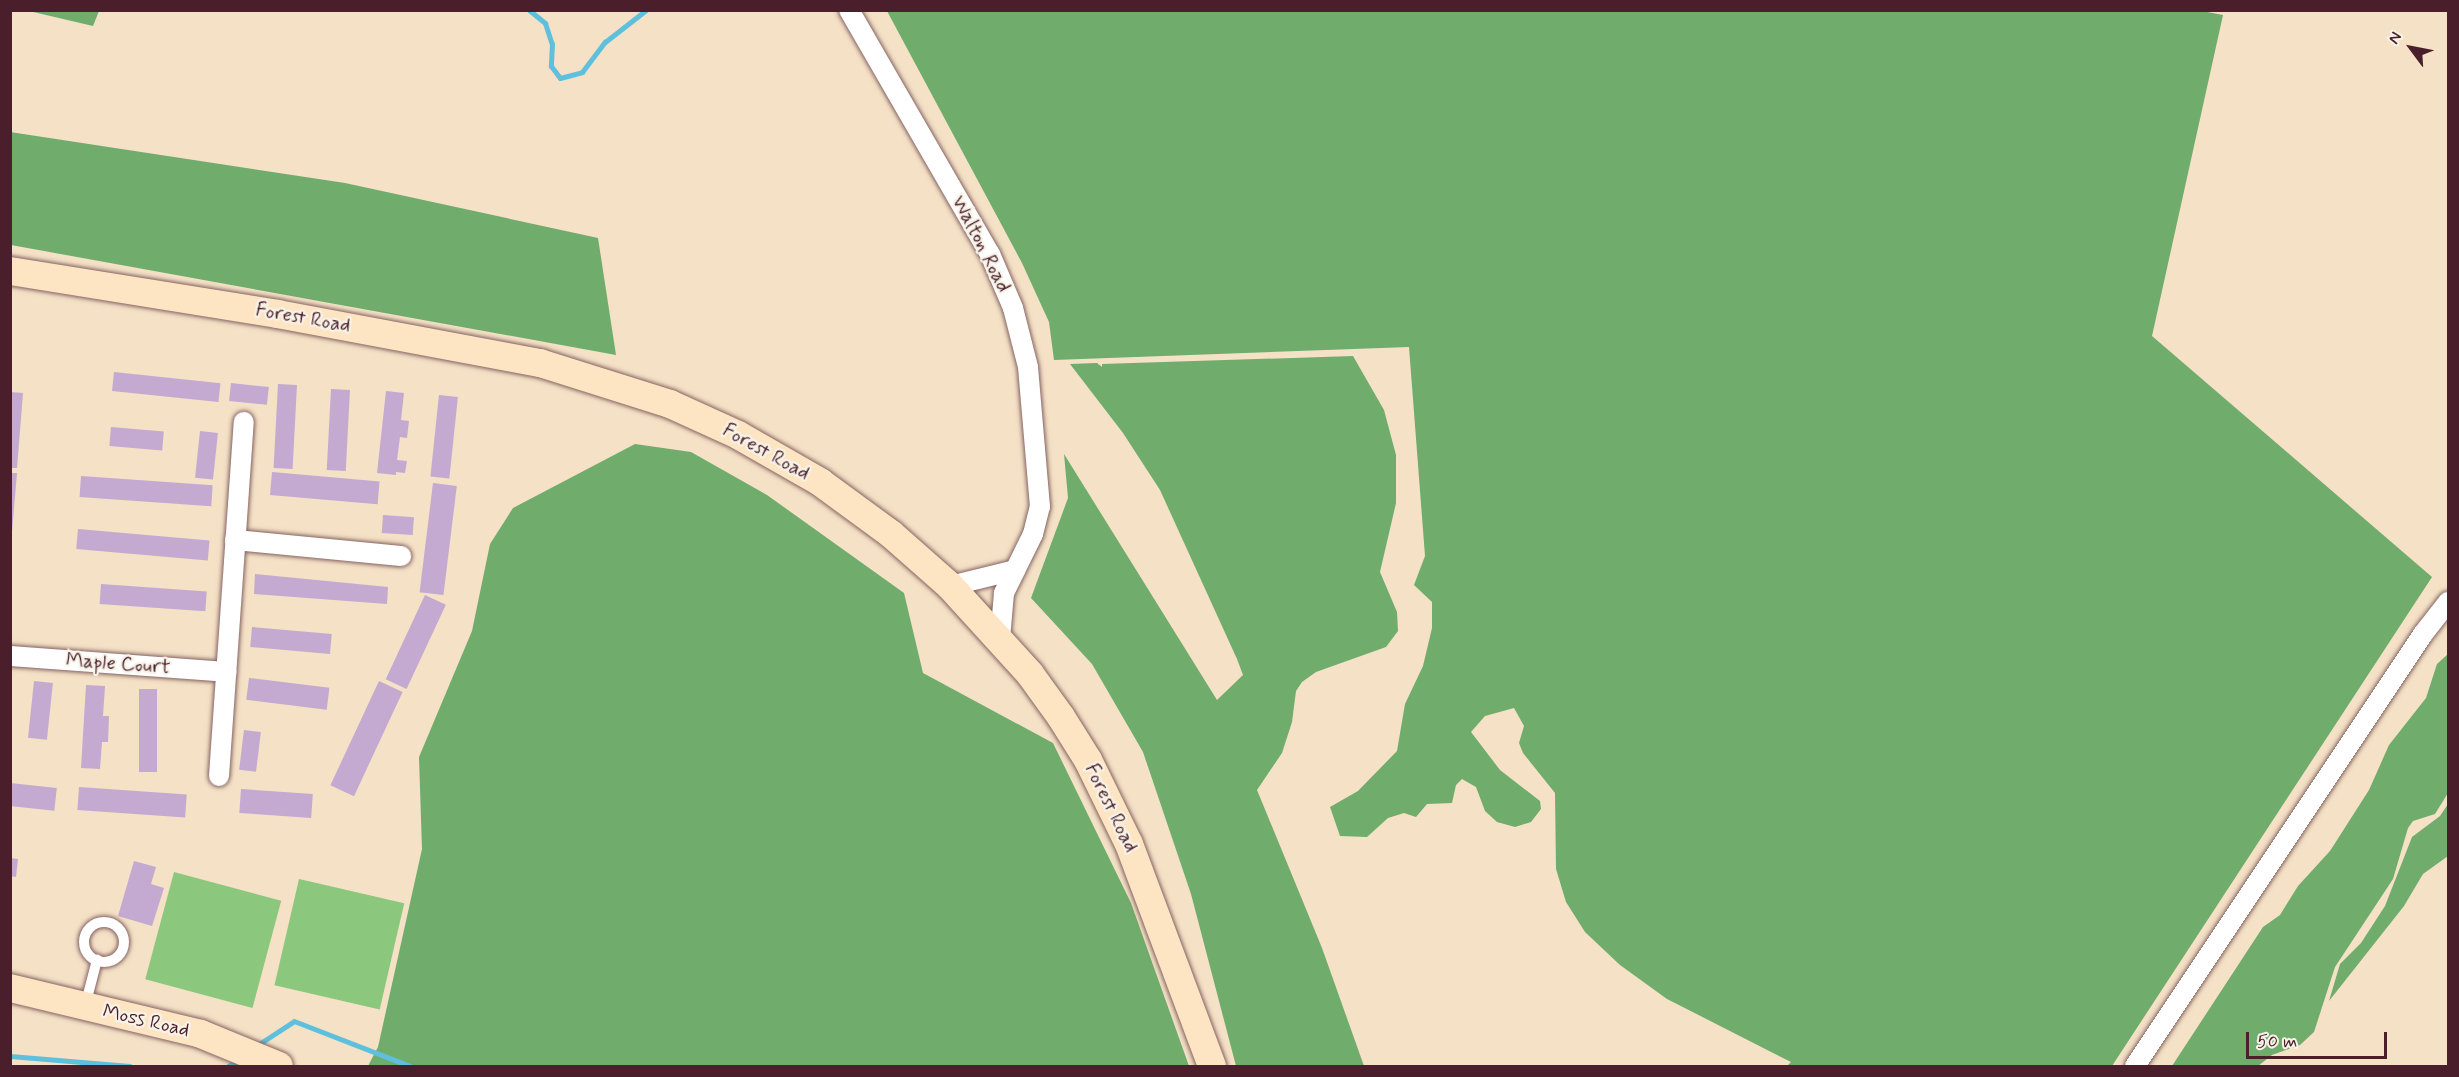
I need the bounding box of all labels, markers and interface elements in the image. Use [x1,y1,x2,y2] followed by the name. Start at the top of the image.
[2381,18,2441,78] north arrow
[2384,28,2407,48] text: N
[946,192,1016,296] street label: Walton Road
[254,298,352,338] street label: Forest Road
[718,418,814,486] street label: Forest Road
[66,648,170,680] street label: Maple Court
[1079,760,1143,856] street label: Forest Road
[100,999,192,1043] street label: Moss Road
[2249,1020,2390,1058] scale bar
[2257,1030,2297,1054] text: 50 m

